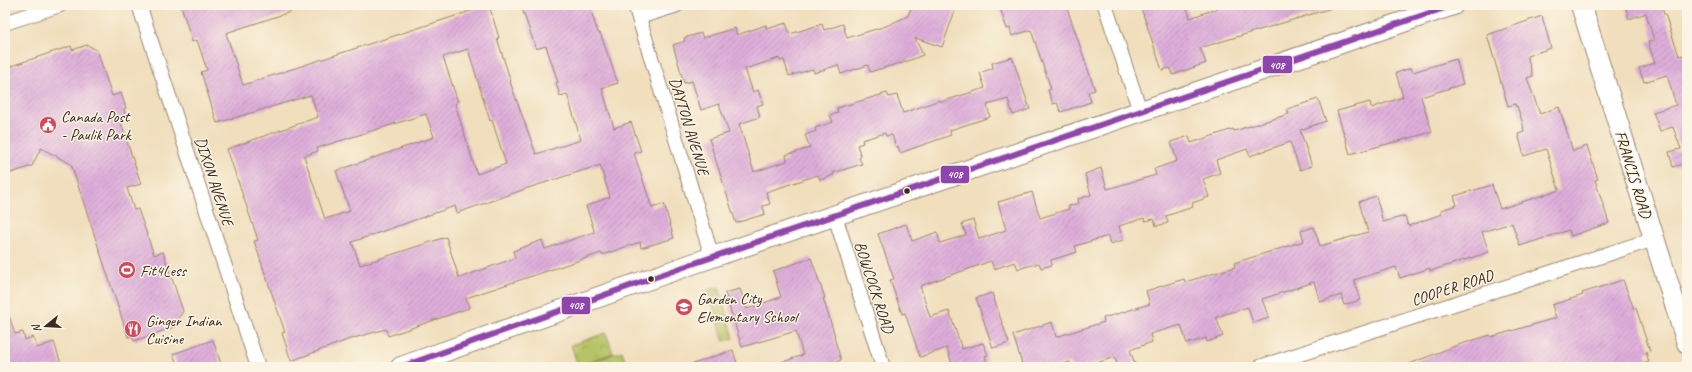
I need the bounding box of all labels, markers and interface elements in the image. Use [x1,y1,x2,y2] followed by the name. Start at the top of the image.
[1262,55,1293,74] line badge: 408
[1270,58,1286,72] text: 408
[665,75,714,180] street label: DAYTON AVENUE
[61,107,132,145] place label: Canada Post - Paulik Park
[38,115,58,135] public building icon: Canada Post - Paulik Park
[1610,128,1656,222] street label: FRANCIS ROAD
[190,134,239,230] street label: DIXON AVENUE
[940,165,970,184] line badge: 408
[948,167,964,181] text: 408
[902,186,912,196] unlabelled marker
[850,239,899,337] street label: BOWCOCK ROAD
[117,260,137,280] sports icon: Fit4Less
[140,261,187,281] place label: Fit4Less
[1409,265,1498,311] street label: COOPER ROAD
[646,274,656,284] unlabelled marker
[697,289,800,327] place label: Garden City Elementary School
[561,296,591,315] line badge: 408
[674,297,694,317] school or university icon: Garden City Elementary School
[569,298,585,312] text: 408
[26,306,66,346] north arrow
[146,311,222,349] place label: Ginger Indian Cuisine
[123,319,143,339] restaurant icon: Ginger Indian Cuisine
[28,322,44,334] text: N

